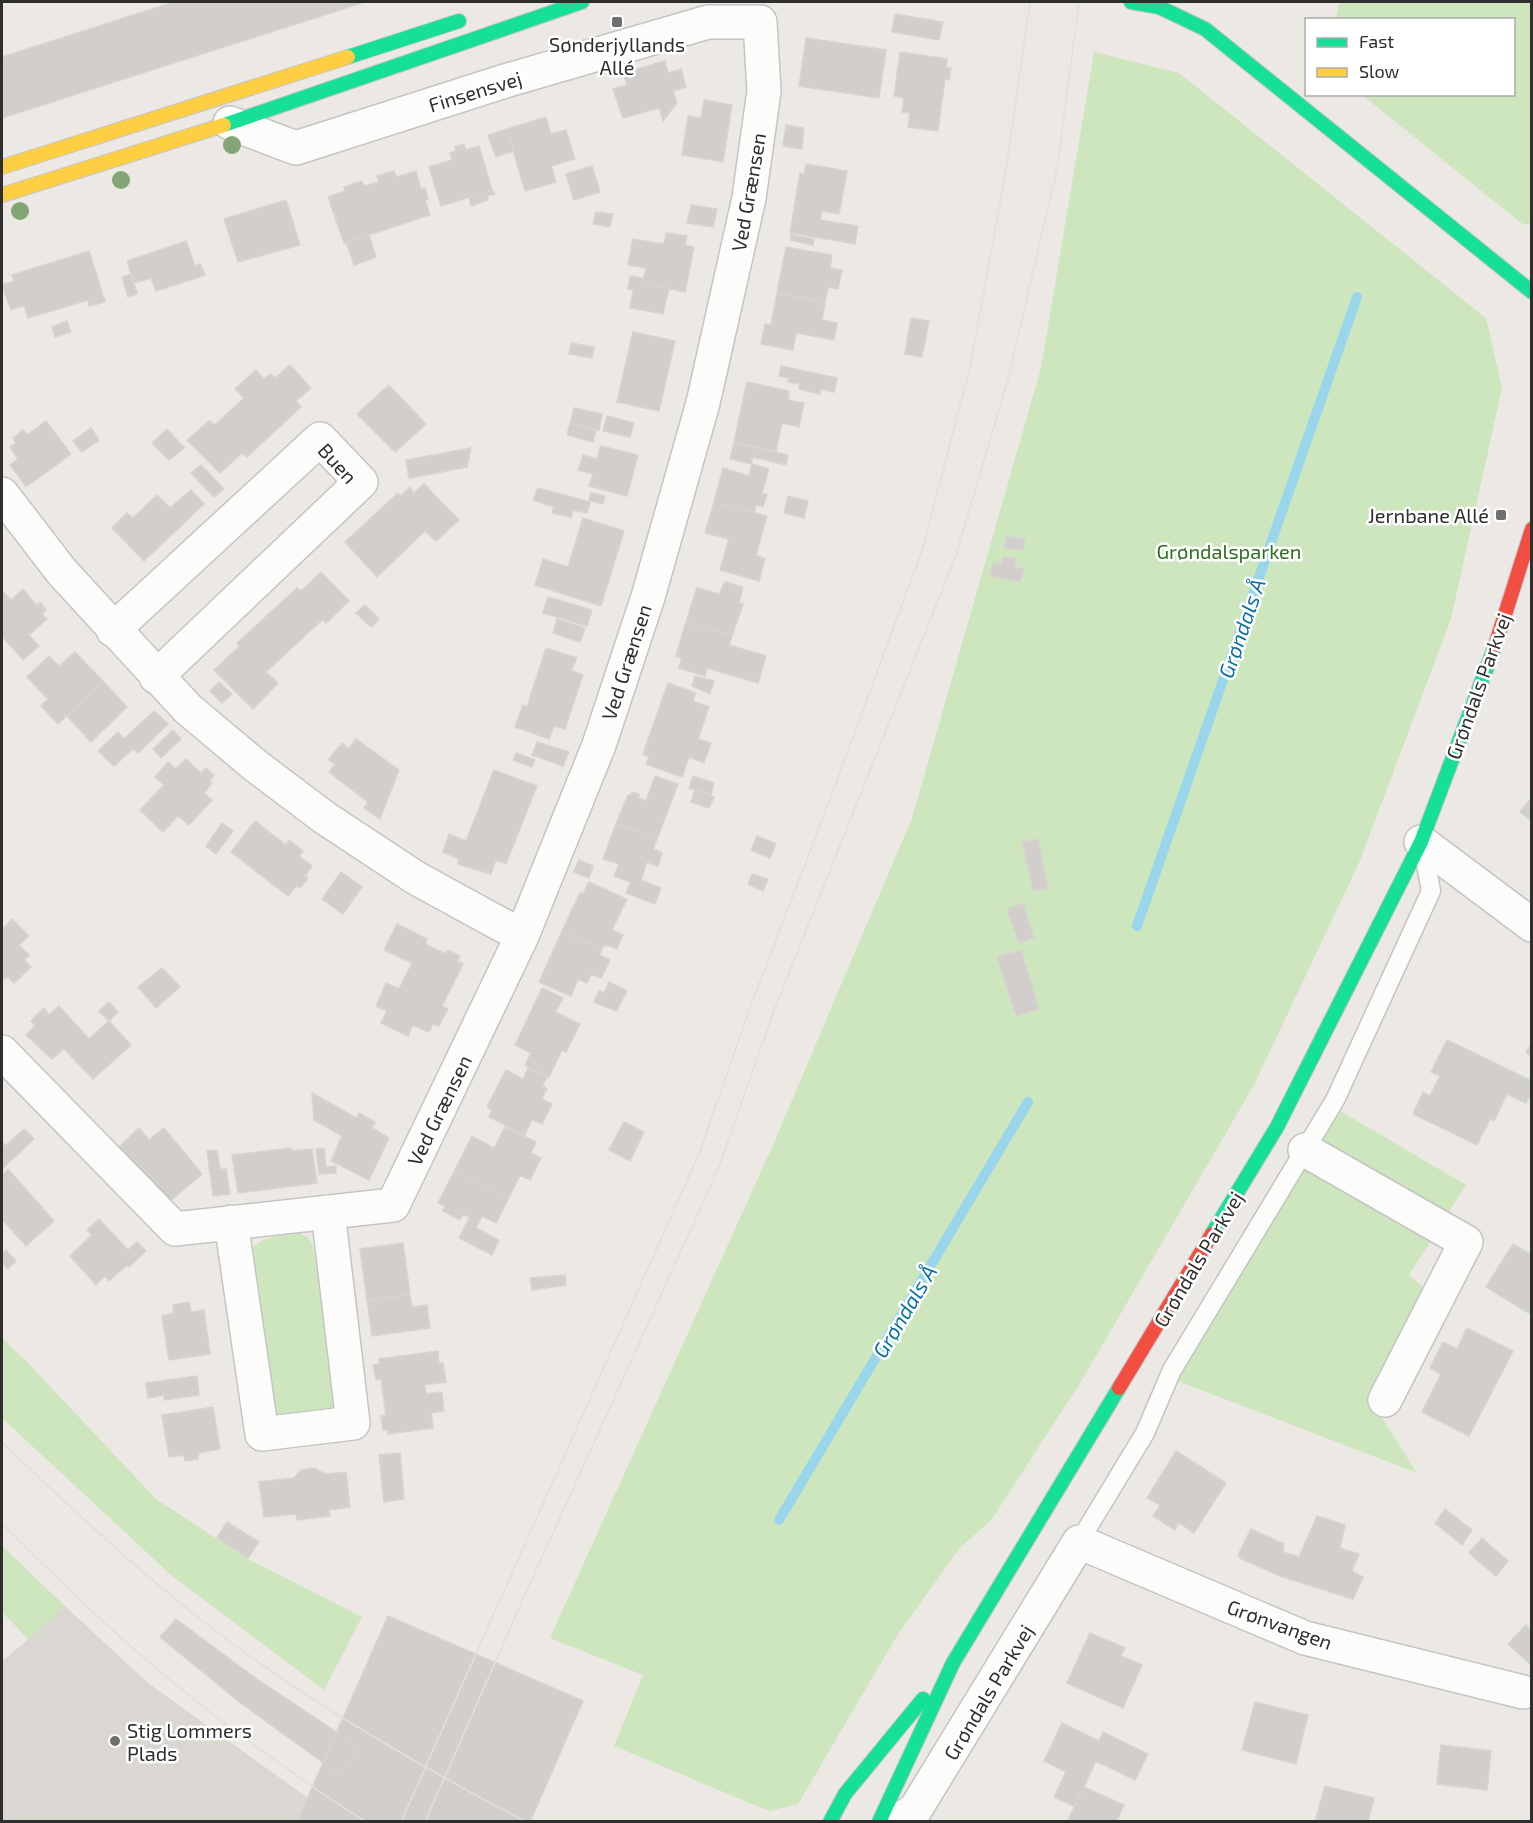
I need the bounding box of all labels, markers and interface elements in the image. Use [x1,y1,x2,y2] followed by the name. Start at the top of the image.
[610,15,624,29] marker: Sønderjyllands Allé
[1305,18,1515,96] legend
[1359,30,1394,52] text: Fast
[549,32,685,79] place label: Sønderjyllands Allé
[1359,60,1400,82] text: Slow
[425,65,525,117] street label: Finsensvej
[726,131,770,253] street label: Ved Grænsen
[314,438,362,488] street label: Buen
[1368,503,1489,527] place label: Jernbane Allé
[1494,508,1508,522] marker: Jernbane Allé
[1157,539,1301,563] park label: Grøndalsparken
[1212,575,1270,681] water label: Grøndals Å
[596,601,656,723] street label: Ved Grænsen
[1440,610,1516,762] street label: Grøndals Parkvej
[402,1051,476,1169] street label: Ved Grænsen
[1148,1187,1248,1331] street label: Grøndals Parkvej
[867,1260,941,1362] water label: Grøndals Å
[1224,1594,1336,1654] street label: Grønvangen
[938,1620,1038,1764] street label: Grøndals Parkvej
[127,1718,252,1765] place label: Stig Lommers Plads
[108,1734,122,1748] marker: Stig Lommers Plads

